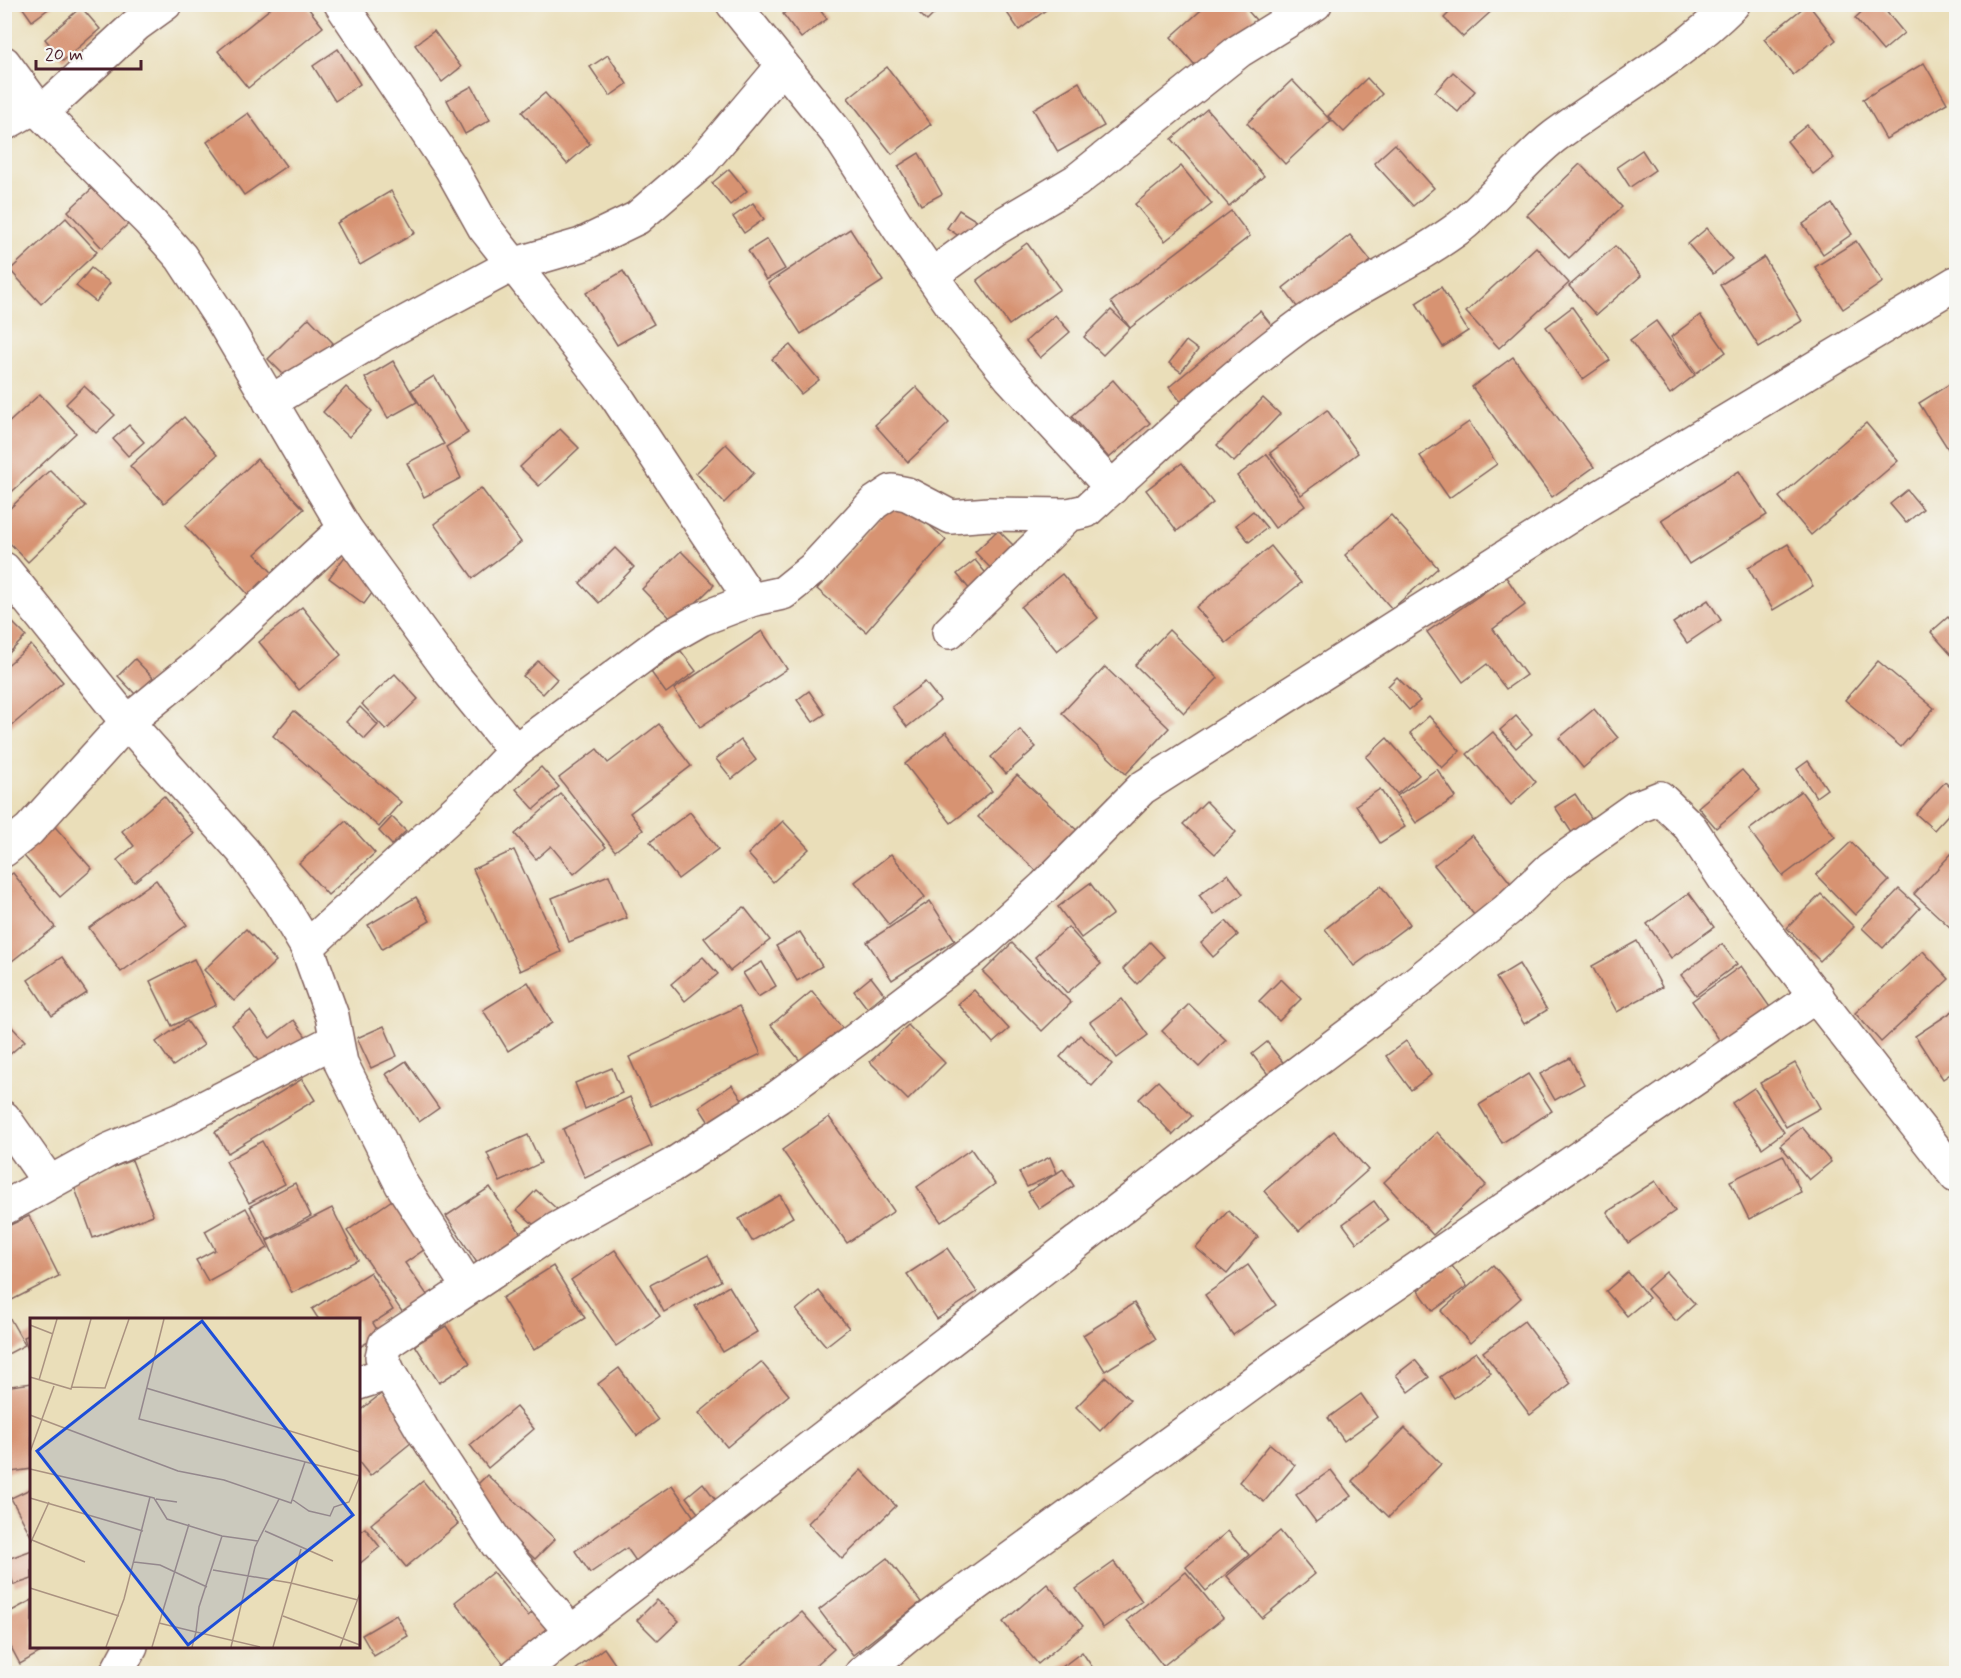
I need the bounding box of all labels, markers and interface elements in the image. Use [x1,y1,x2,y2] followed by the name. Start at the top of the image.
[36,33,141,71] scale bar
[45,43,83,67] text: 20 m
[30,1318,360,1648] inset map

